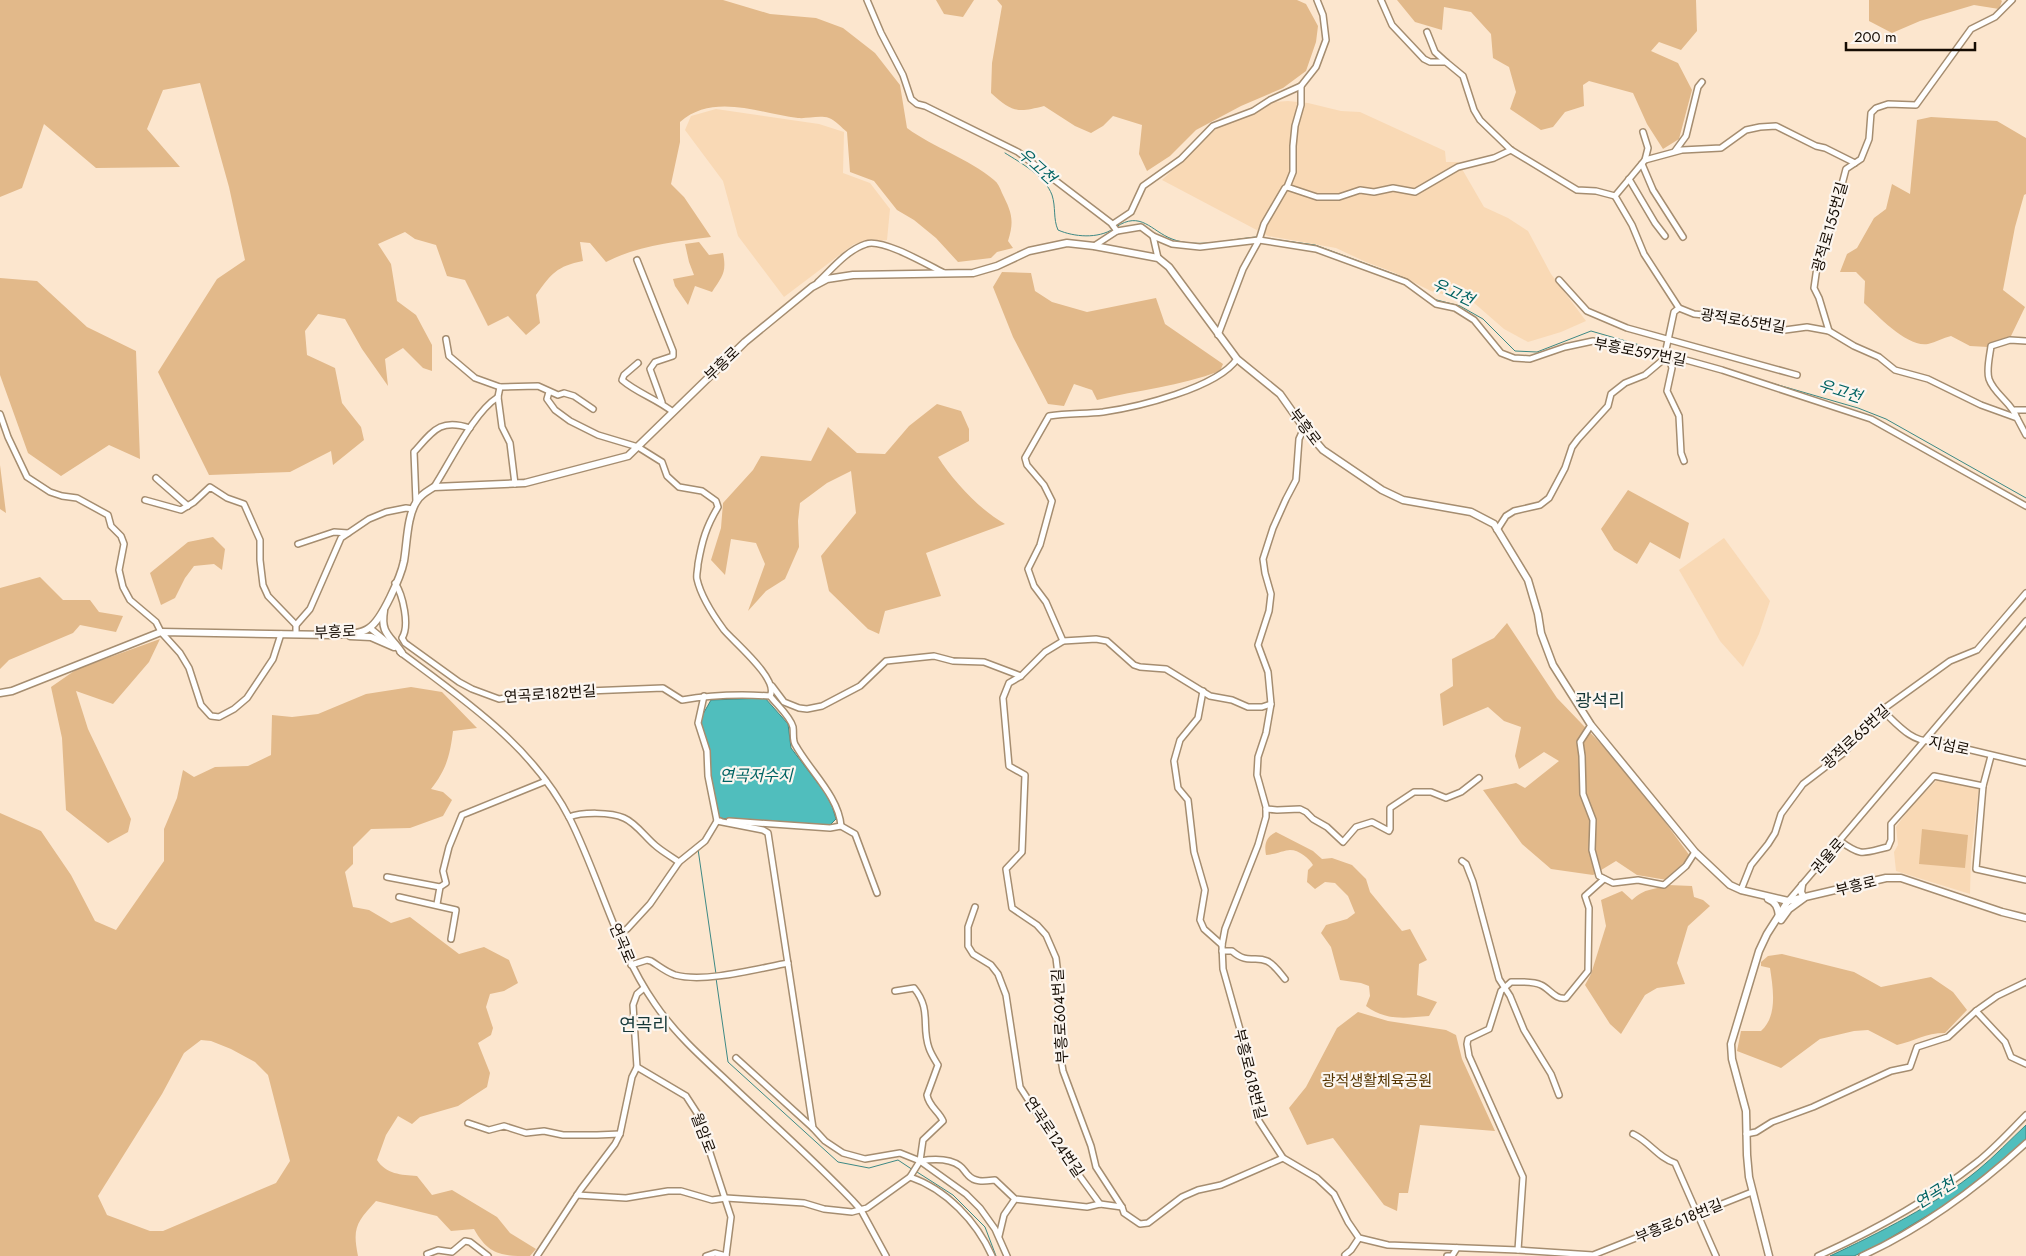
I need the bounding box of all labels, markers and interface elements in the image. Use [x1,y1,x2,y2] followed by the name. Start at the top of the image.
[1846,20,1975,52] scale bar
[1854,26,1897,48] text: 200 m
[1013,143,1063,191] water label: 우고천
[1807,179,1853,275] street label: 광적로155번길
[1428,272,1480,313] water label: 우고천
[1699,303,1787,339] street label: 광적로65번길
[1592,332,1688,372] street label: 부흥로597번길
[699,342,745,386] street label: 부흥로
[1816,374,1867,409] water label: 우고천
[1284,404,1326,450] street label: 부흥로
[314,620,356,644] street label: 부흥로
[503,680,597,708] street label: 연곡로182번길
[1575,688,1625,714] district label: 광석리
[1817,700,1895,774] street label: 광적로65번길
[1926,731,1972,761] street label: 지섬로
[719,764,794,787] water label: 연곡저수지
[1806,833,1850,879] street label: 권율로
[1833,870,1879,902] street label: 부흥로
[604,920,640,966] street label: 연곡로
[1047,968,1073,1064] street label: 부흥로604번길
[619,1012,669,1038] district label: 연곡리
[1228,1026,1272,1122] street label: 부흥로618번길
[1322,1070,1432,1092] park label: 광적생활체육공원
[1019,1092,1089,1182] street label: 연곡로124번길
[685,1110,721,1156] street label: 월암로
[1910,1170,1962,1214] water label: 연곡천
[1632,1193,1726,1249] street label: 부흥로618번길

